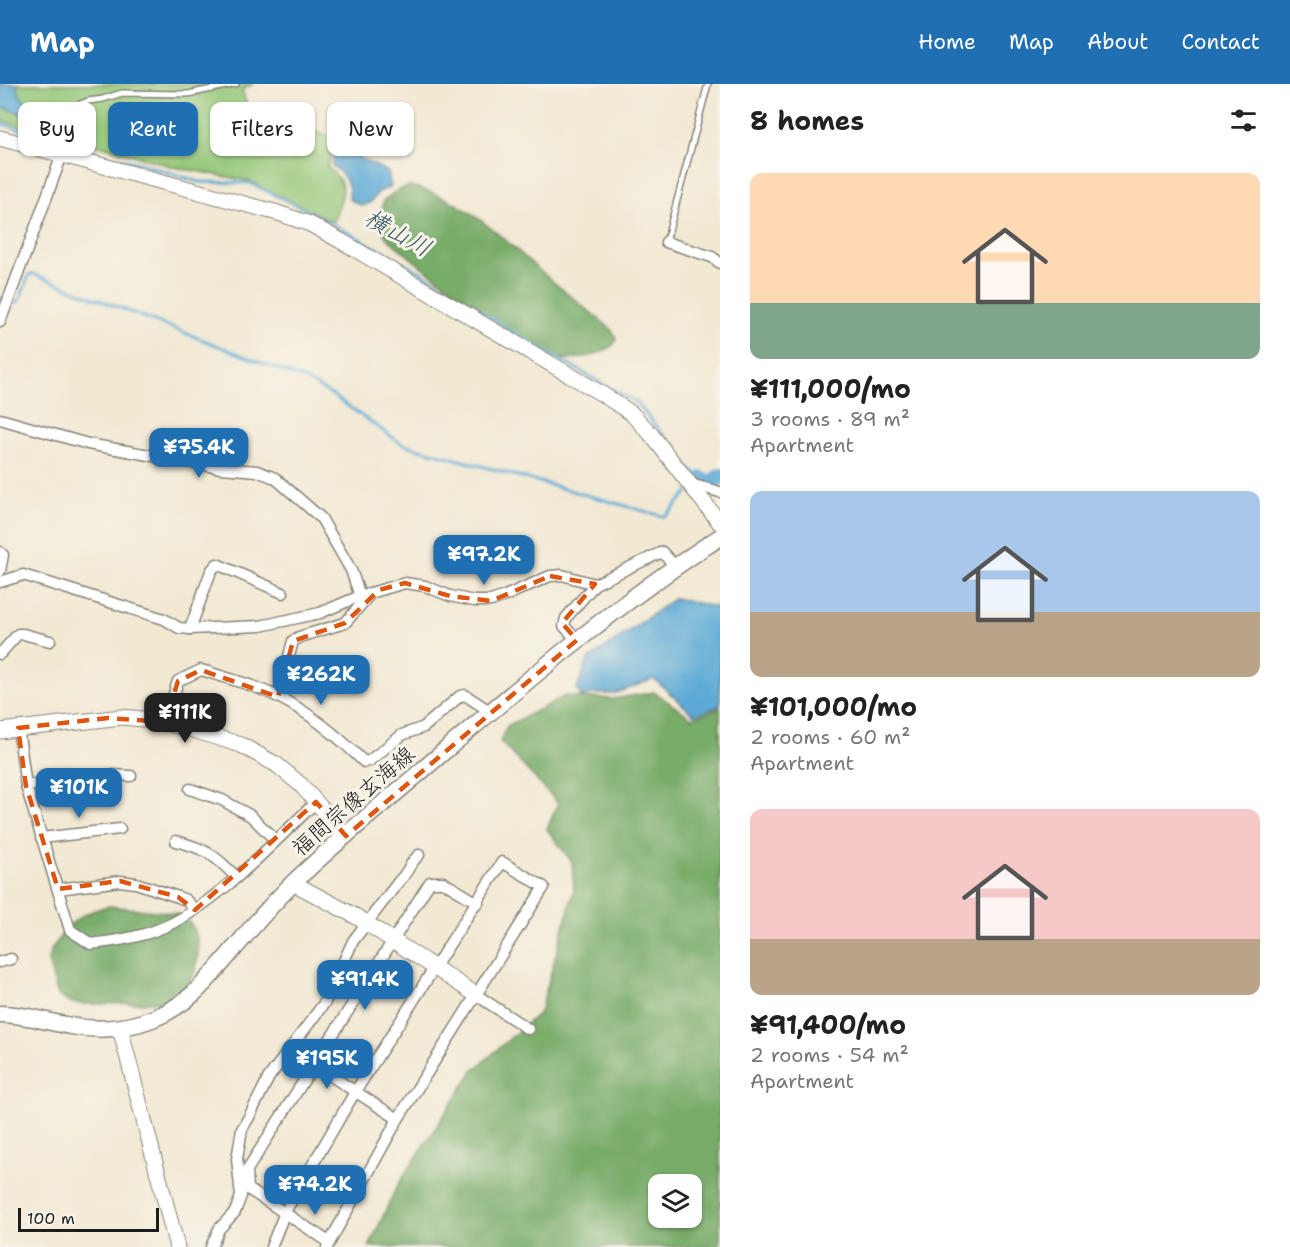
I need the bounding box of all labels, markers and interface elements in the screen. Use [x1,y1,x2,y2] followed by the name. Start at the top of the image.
[30,23,95,61] text: Map
[918,28,976,56] text: Home
[1009,28,1054,56] text: Map
[1087,28,1148,56] text: About
[1181,28,1260,56] text: Contact
[18,102,96,156] chip: Buy
[108,102,198,156] chip: Rent
[210,102,315,156] chip: Filters
[327,102,414,156] chip: New
[750,103,864,138] text: 8 homes
[1227,104,1260,137] icon: filters
[359,202,437,264] water label: 横山川
[951,212,1059,320] icon: home
[750,371,911,406] text: ¥111,000/mo
[750,406,910,432] text: 3 rooms · 89 m²
[150,428,248,479] pin: ¥75.4K
[750,432,854,458] text: Apartment
[163,434,235,460] text: ¥75.4K
[951,530,1059,638] icon: home
[435,535,533,586] pin: ¥97.2K
[447,541,521,567] text: ¥97.2K
[279,655,363,706] pin: ¥262K
[287,661,355,687] text: ¥262K
[750,689,917,724] text: ¥101,000/mo
[143,693,227,744] pin: ¥111K
[158,699,212,725] text: ¥111K
[750,724,910,750] text: 2 rooms · 60 m²
[285,740,421,862] street label: 福間宗像玄海線
[750,750,854,776] text: Apartment
[37,768,121,819] pin: ¥101K
[50,774,108,800] text: ¥101K
[951,848,1059,956] icon: home
[316,960,414,1011] pin: ¥91.4K
[331,966,399,992] text: ¥91.4K
[750,1007,906,1042] text: ¥91,400/mo
[285,1039,369,1090] pin: ¥195K
[750,1042,909,1068] text: 2 rooms · 54 m²
[296,1045,358,1071] text: ¥195K
[750,1068,854,1094] text: Apartment
[266,1165,364,1216] pin: ¥74.2K
[278,1171,352,1197] text: ¥74.2K
[648,1174,702,1228] map controls
[648,1174,702,1228] button: layers
[18,1205,159,1232] scale bar
[27,1208,75,1229] text: 100 m

